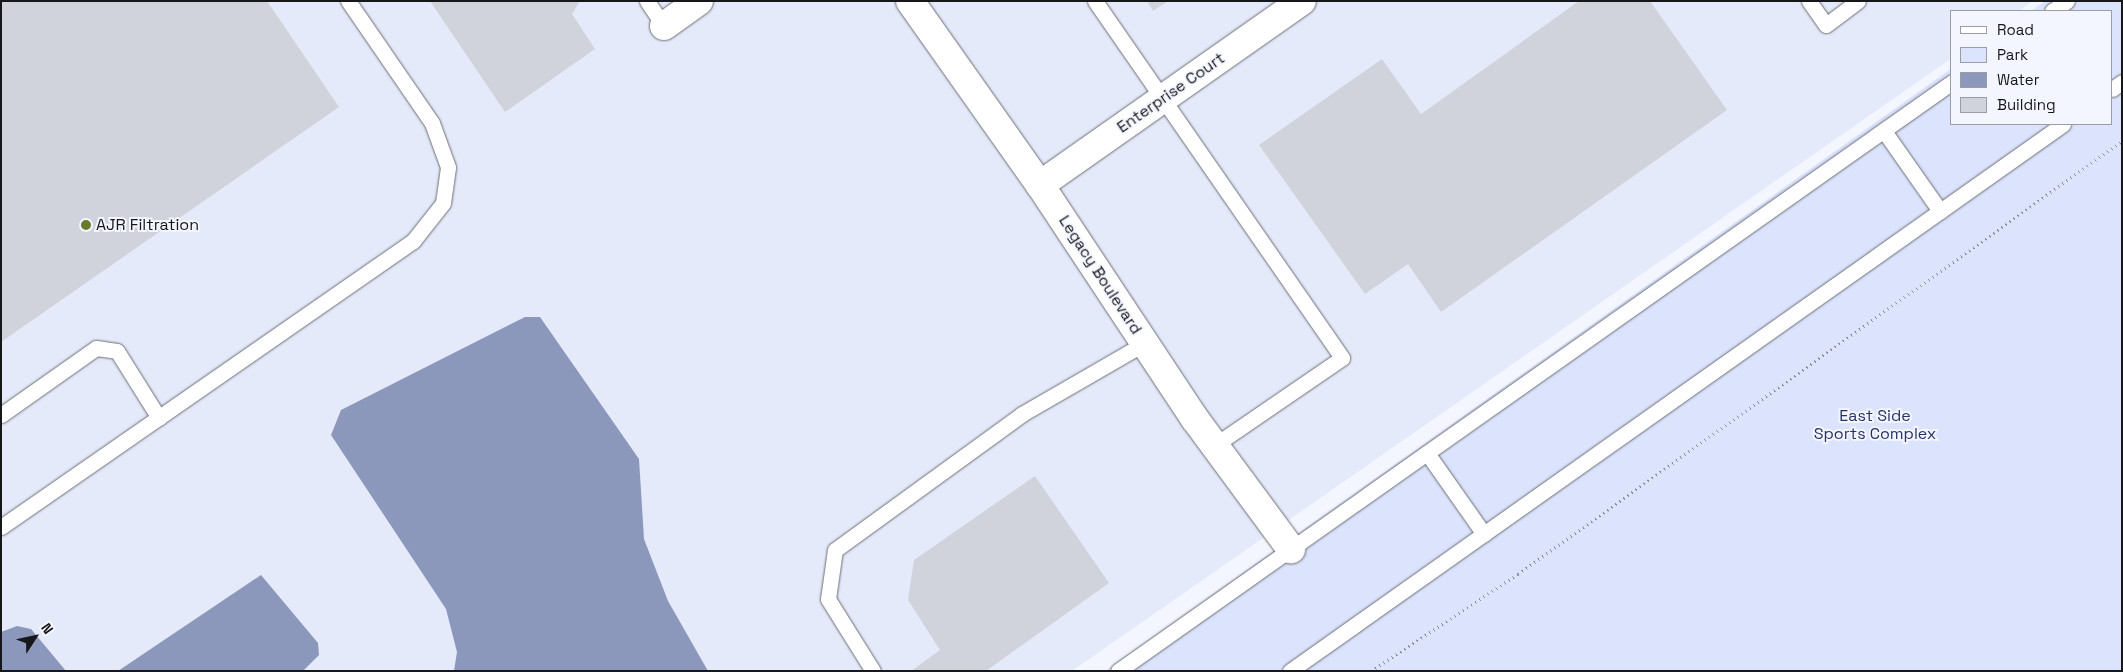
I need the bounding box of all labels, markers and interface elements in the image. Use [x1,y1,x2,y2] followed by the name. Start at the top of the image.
[1950,10,2113,125] legend
[1997,20,2034,39] text: Road
[1997,45,2028,64] text: Park
[1114,49,1228,137] street label: Enterprise Court
[1997,70,2039,89] text: Water
[1997,95,2056,114] text: Building
[1054,212,1146,338] street label: Legacy Boulevard
[96,215,199,235] place label: AJR Filtration
[80,219,92,231] marker: AJR Filtration
[1814,406,1936,444] park label: East Side Sports Complex
[10,612,60,662] north arrow
[37,619,57,637] text: N

